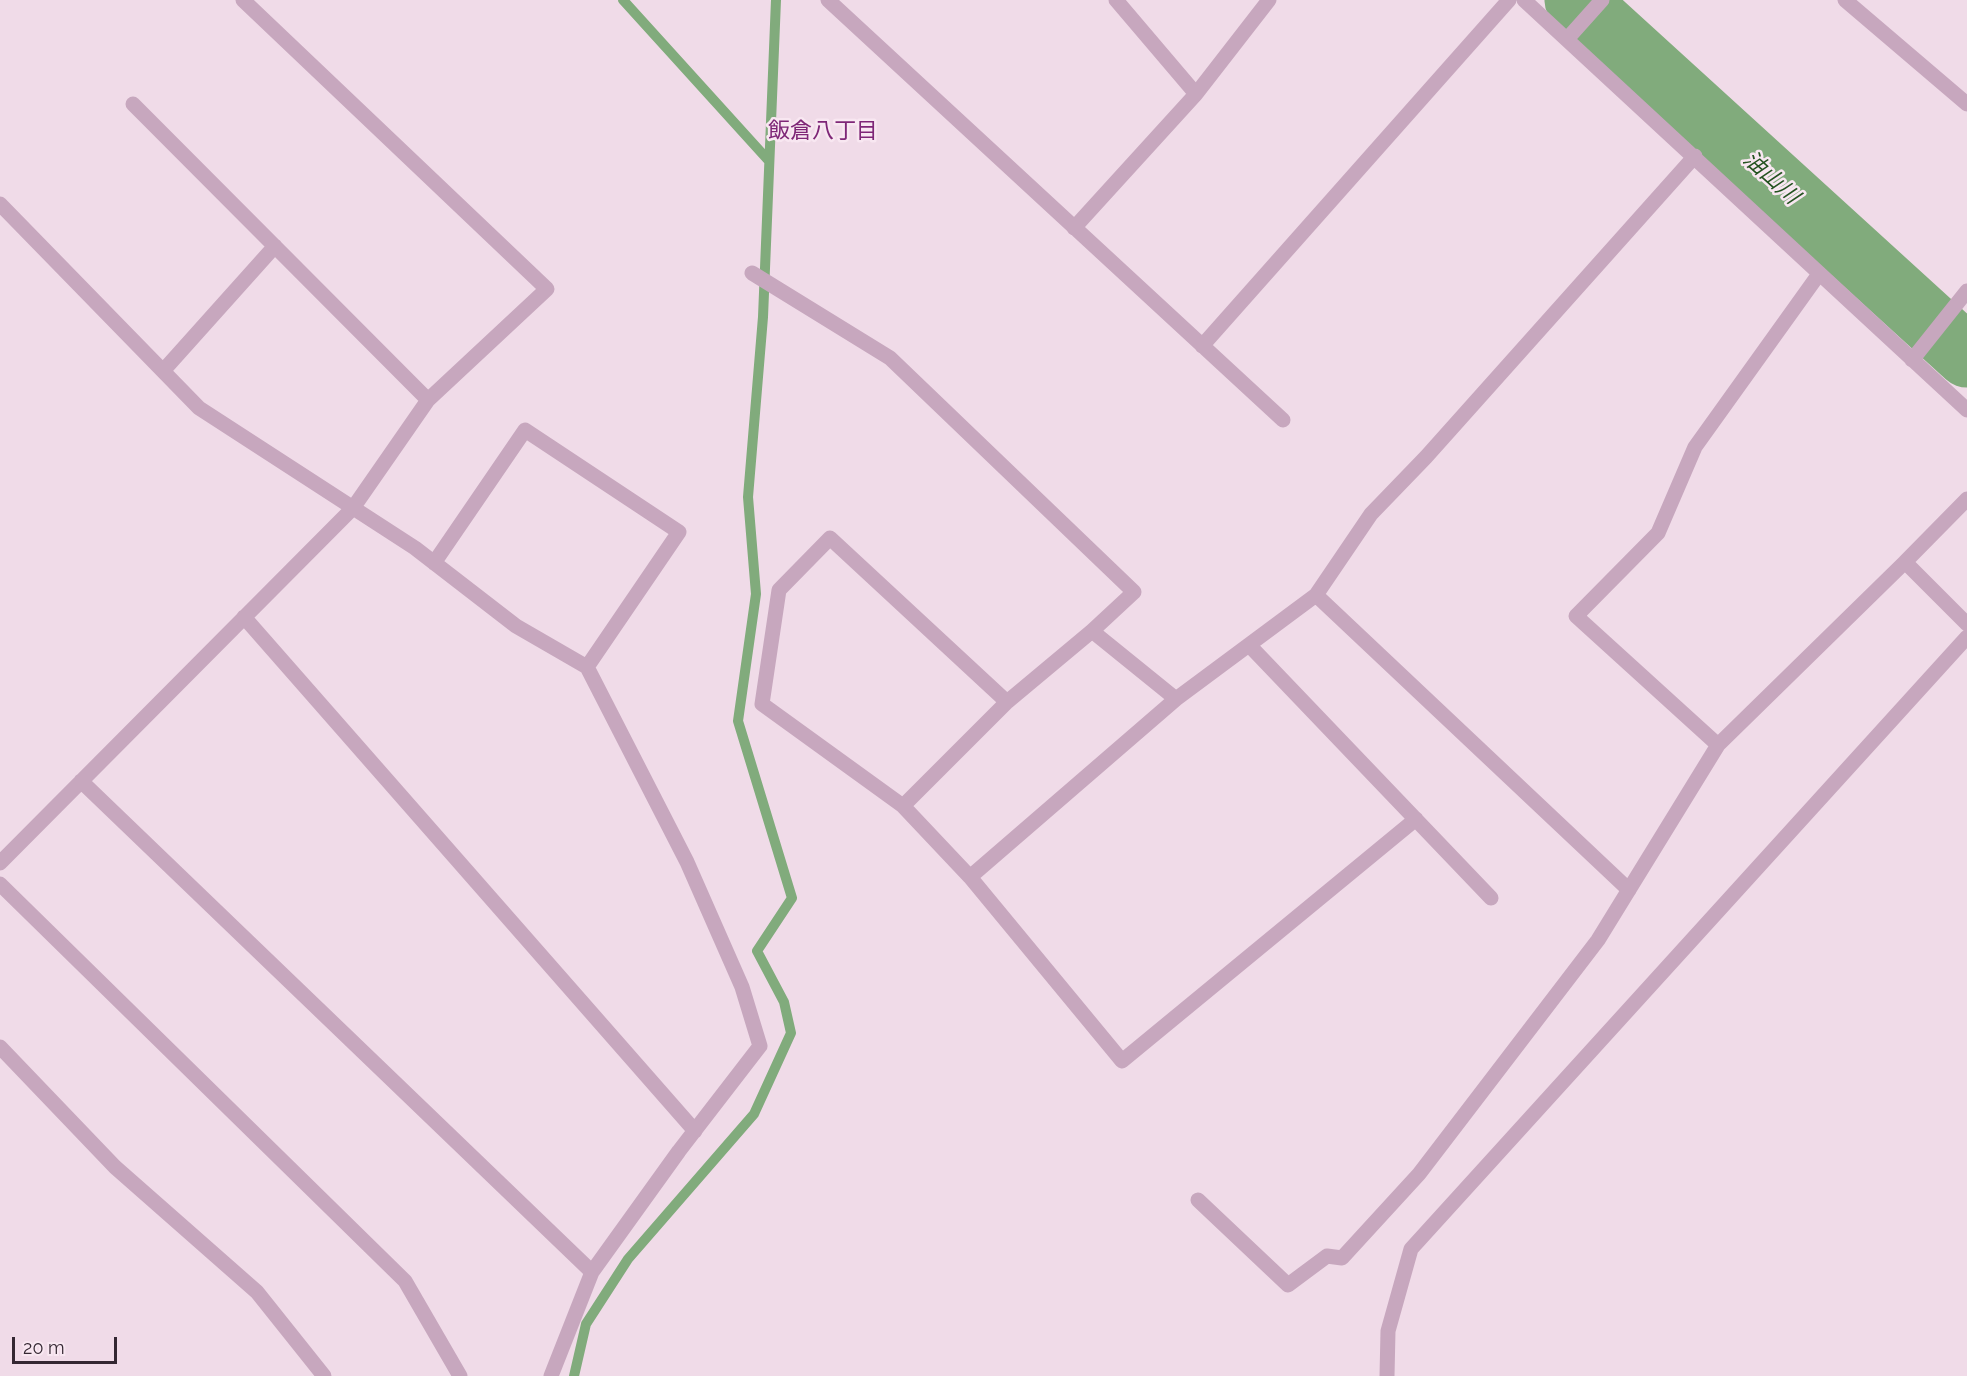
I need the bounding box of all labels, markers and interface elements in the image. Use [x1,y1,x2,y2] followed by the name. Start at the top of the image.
[768,118,878,144] district label: 飯倉八丁目
[1738,146,1804,210] water label: 油山川
[15,1325,120,1363] scale bar
[23,1337,65,1358] text: 20 m

